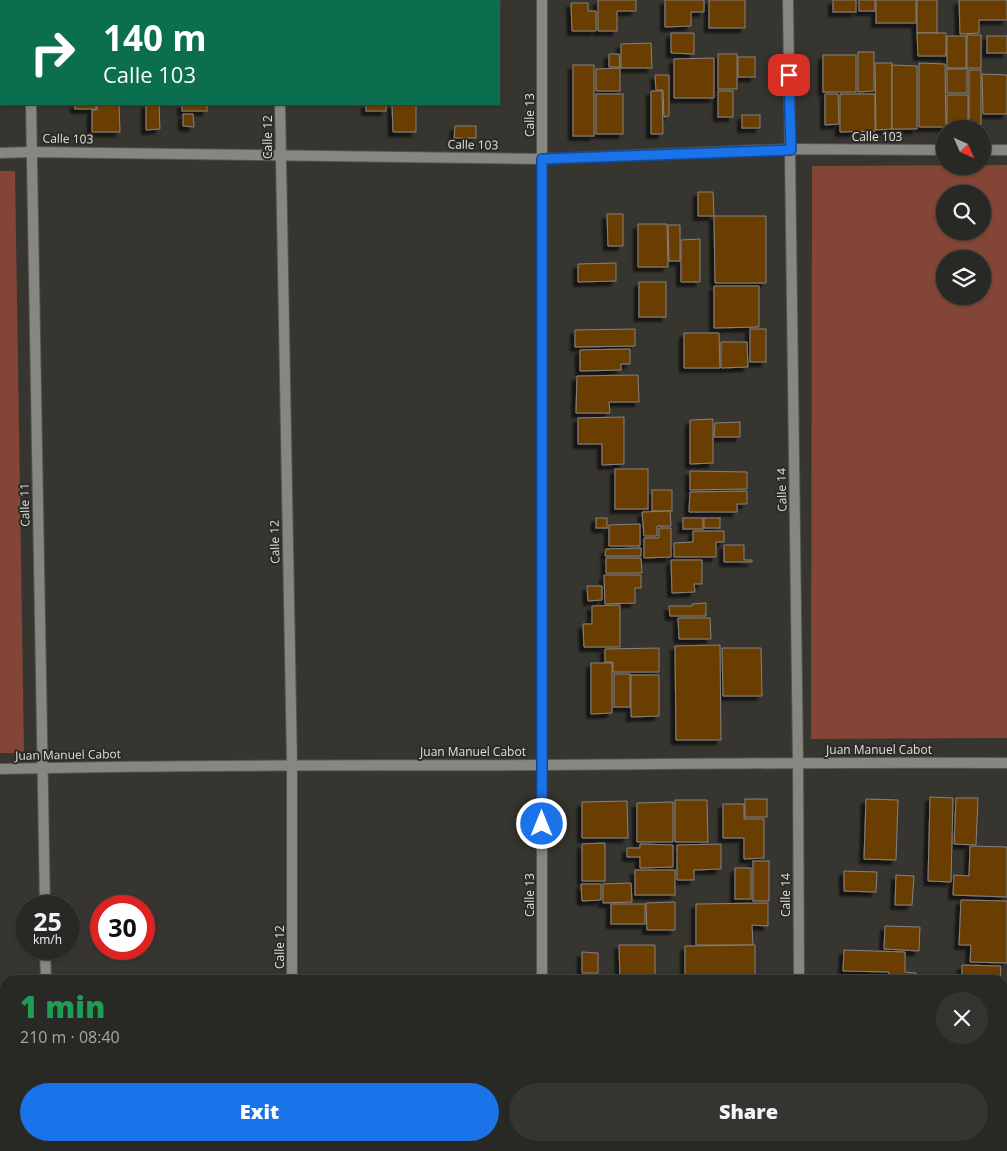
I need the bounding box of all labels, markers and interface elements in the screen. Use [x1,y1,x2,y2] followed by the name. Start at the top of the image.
[103,14,207,61] text: 140 m
[20,20,85,85] icon: right
[768,54,810,96] pin
[103,59,196,89] text: Calle 103
[775,61,803,89] icon: arrive
[521,93,538,137] street label: Calle 13
[259,115,276,159] street label: Calle 12
[936,120,991,175] north arrow
[936,120,991,305] map controls
[852,128,902,145] street label: Calle 103
[42,130,94,147] street label: Calle 103
[447,136,499,153] street label: Calle 103
[936,185,991,240] button: search
[936,250,991,305] button: layers
[773,468,790,512] street label: Calle 14
[16,483,33,527] street label: Calle 11
[266,520,283,564] street label: Calle 12
[825,741,932,758] street label: Juan Manuel Cabot
[419,743,526,760] street label: Juan Manuel Cabot
[14,745,121,764] street label: Juan Manuel Cabot
[515,797,567,849] position arrow
[521,873,538,917] street label: Calle 13
[777,873,794,917] street label: Calle 14
[90,895,155,960] speed limit sign: 30
[33,904,62,938] text: 25
[271,925,288,969] street label: Calle 12
[33,931,62,948] text: km/h
[20,986,105,1027] text: 1 min
[936,992,988,1044] button: close
[20,1026,120,1048] text: 210 m · 08:40
[20,1083,499,1141] button: Exit
[509,1083,988,1141] button: Share

